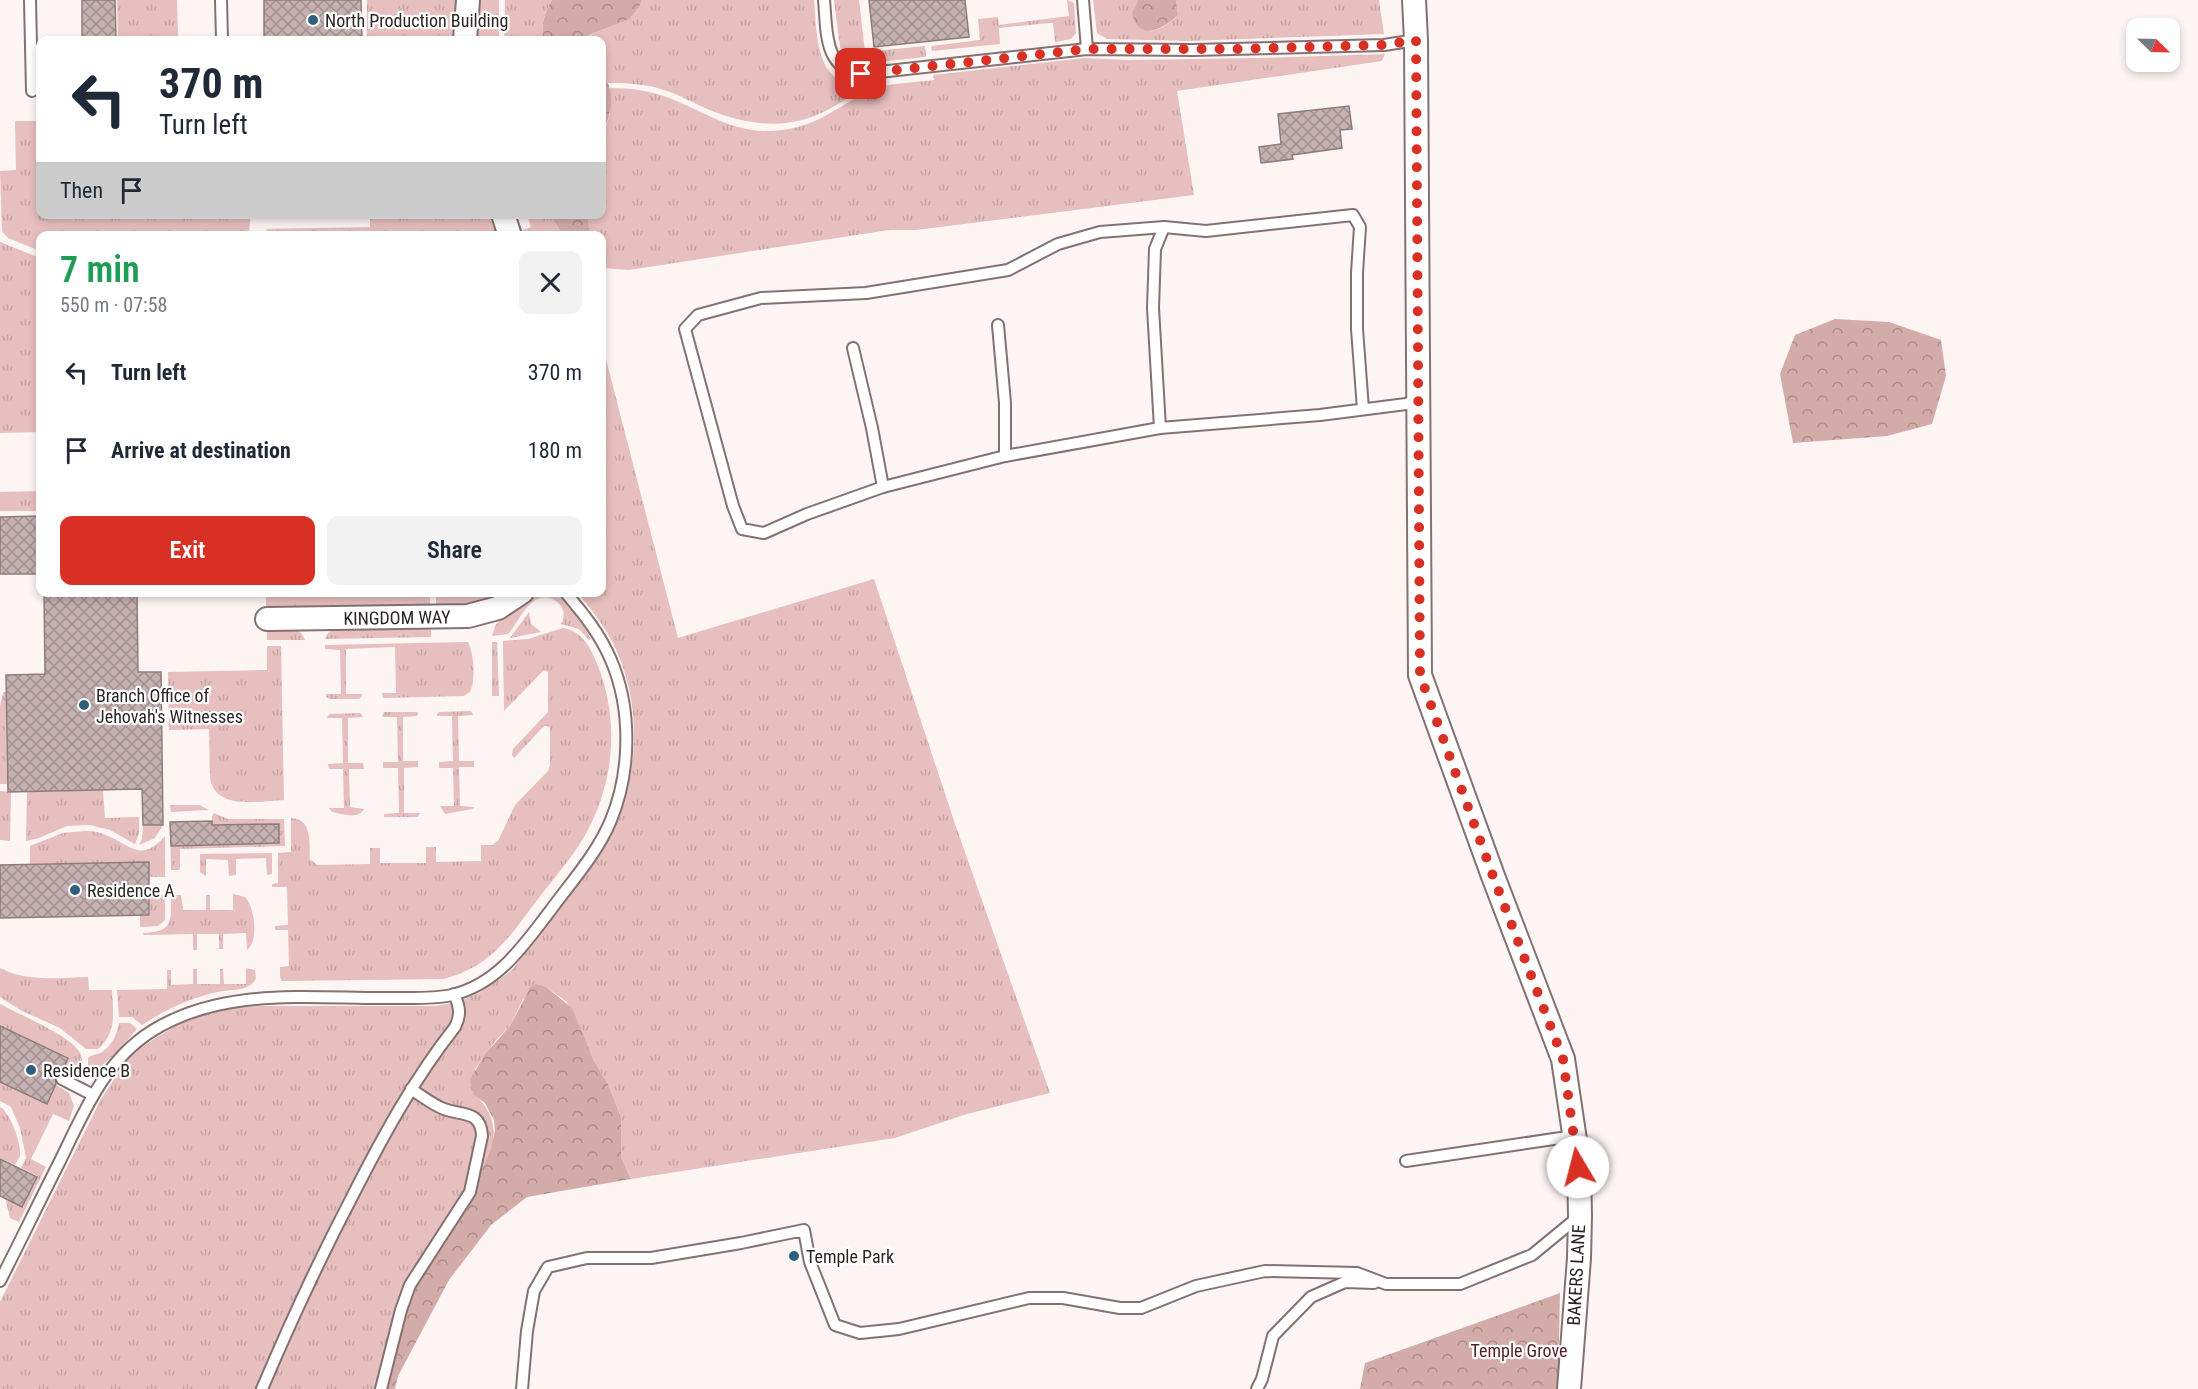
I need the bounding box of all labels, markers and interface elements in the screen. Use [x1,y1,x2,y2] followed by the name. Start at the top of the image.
[325,10,508,31] place label: North Production Building
[306,13,320,27] marker: North Production Building
[2126,18,2180,72] north arrow
[2126,18,2180,72] map controls
[835,48,886,99] pin
[844,57,877,90] icon: arrive
[159,59,264,108] text: 370 m
[60,60,138,138] icon: left
[159,109,248,141] text: Turn left
[115,174,148,207] icon: arrive
[60,178,103,203] text: Then
[60,249,140,291] text: 7 min
[519,251,582,314] button: close
[60,293,167,317] text: 550 m · 07:58
[60,356,93,389] icon: left
[111,360,186,385] text: Turn left
[528,360,582,385] text: 370 m
[60,434,93,467] icon: arrive
[111,438,291,463] text: Arrive at destination
[528,438,582,463] text: 180 m
[60,516,315,585] button: Exit
[327,516,582,585] button: Share
[343,606,451,628] street label: KINGDOM WAY
[96,685,243,727] place label: Branch Office of Jehovah's Witnesses
[77,698,91,712] marker: Branch Office of Jehovah's Witnesses
[87,880,175,901] place label: Residence A
[68,883,82,897] marker: Residence A
[43,1060,130,1081] place label: Residence B
[24,1063,38,1077] marker: Residence B
[1546,1135,1610,1199] position arrow
[1563,1224,1589,1326] street label: BAKERS LANE
[806,1246,894,1267] place label: Temple Park
[787,1249,801,1263] marker: Temple Park
[1471,1340,1567,1361] park label: Temple Grove

